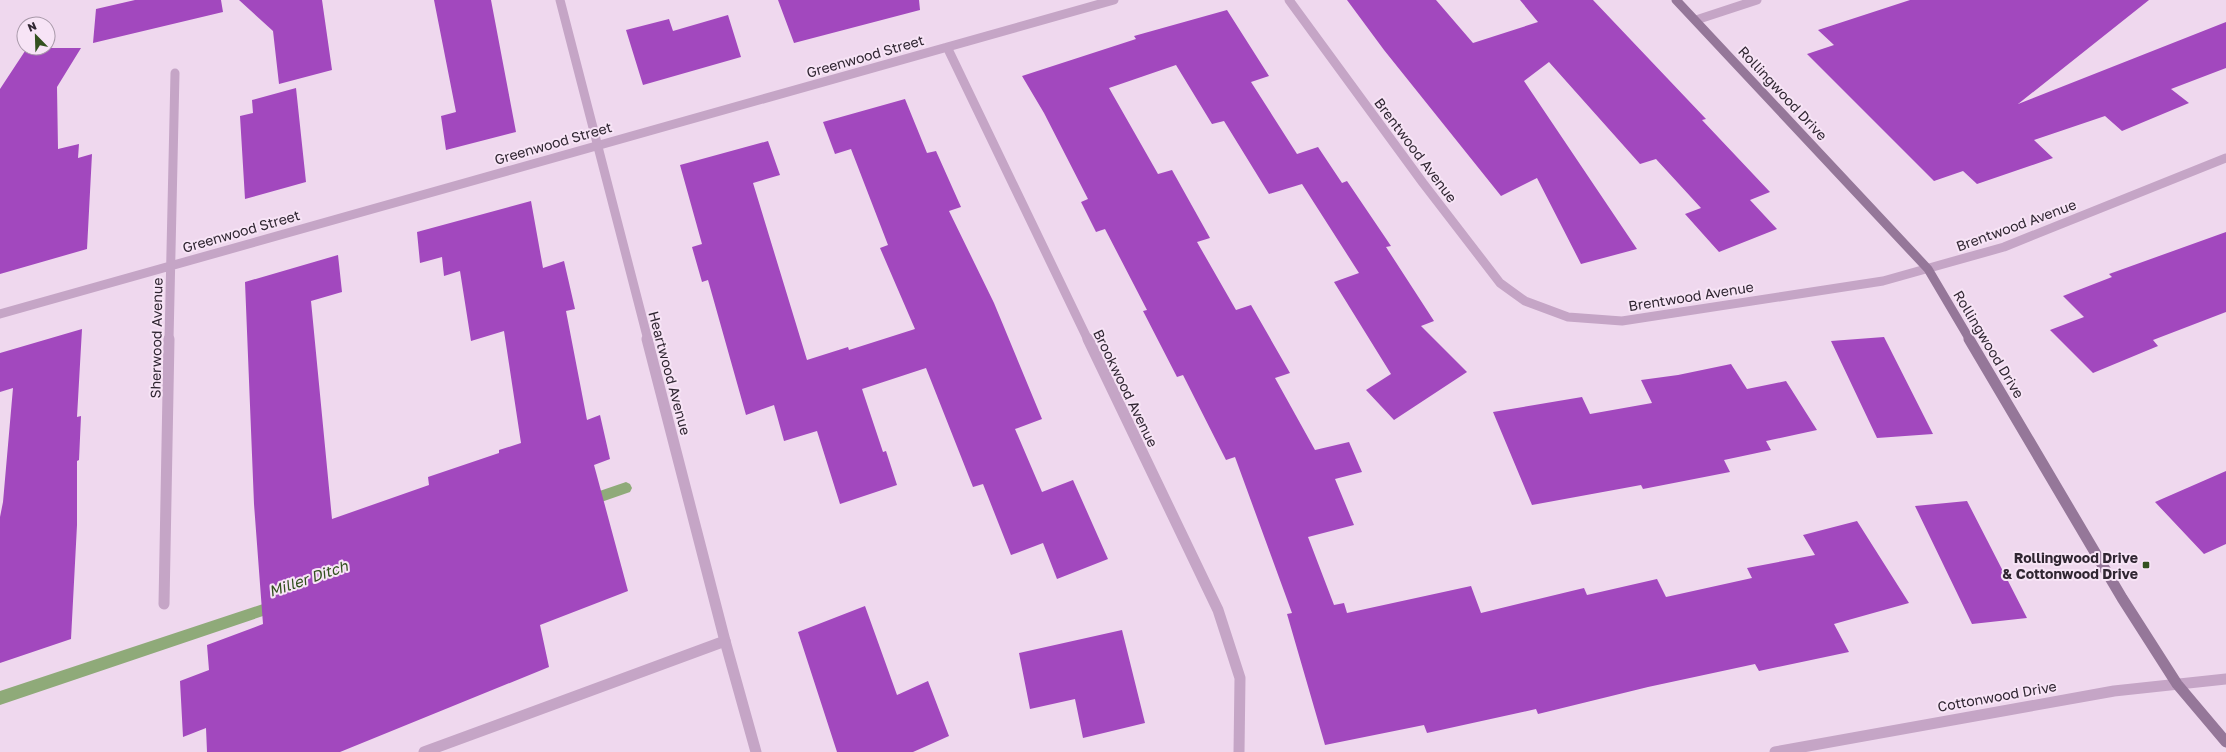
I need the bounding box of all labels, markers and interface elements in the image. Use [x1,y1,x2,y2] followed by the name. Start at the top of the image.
[16,16,56,56] north arrow
[26,19,38,34] text: N
[804,31,926,81] street label: Greenwood Street
[1735,42,1831,144] street label: Rollingwood Drive
[1371,94,1461,206] street label: Brentwood Avenue
[492,118,614,168] street label: Greenwood Street
[1954,195,2078,255] street label: Brentwood Avenue
[180,206,302,256] street label: Greenwood Street
[146,277,166,399] street label: Sherwood Avenue
[1627,278,1755,314] street label: Brentwood Avenue
[1950,287,2028,401] street label: Rollingwood Drive
[645,309,695,437] street label: Heartwood Avenue
[1090,326,1162,450] street label: Brookwood Avenue
[2002,549,2138,582] place label: Rollingwood Drive & Cottonwood Drive
[266,556,351,600] water label: Miller Ditch
[2141,560,2151,570] marker: Rollingwood Drive & Cottonwood Drive
[1936,677,2058,715] street label: Cottonwood Drive

